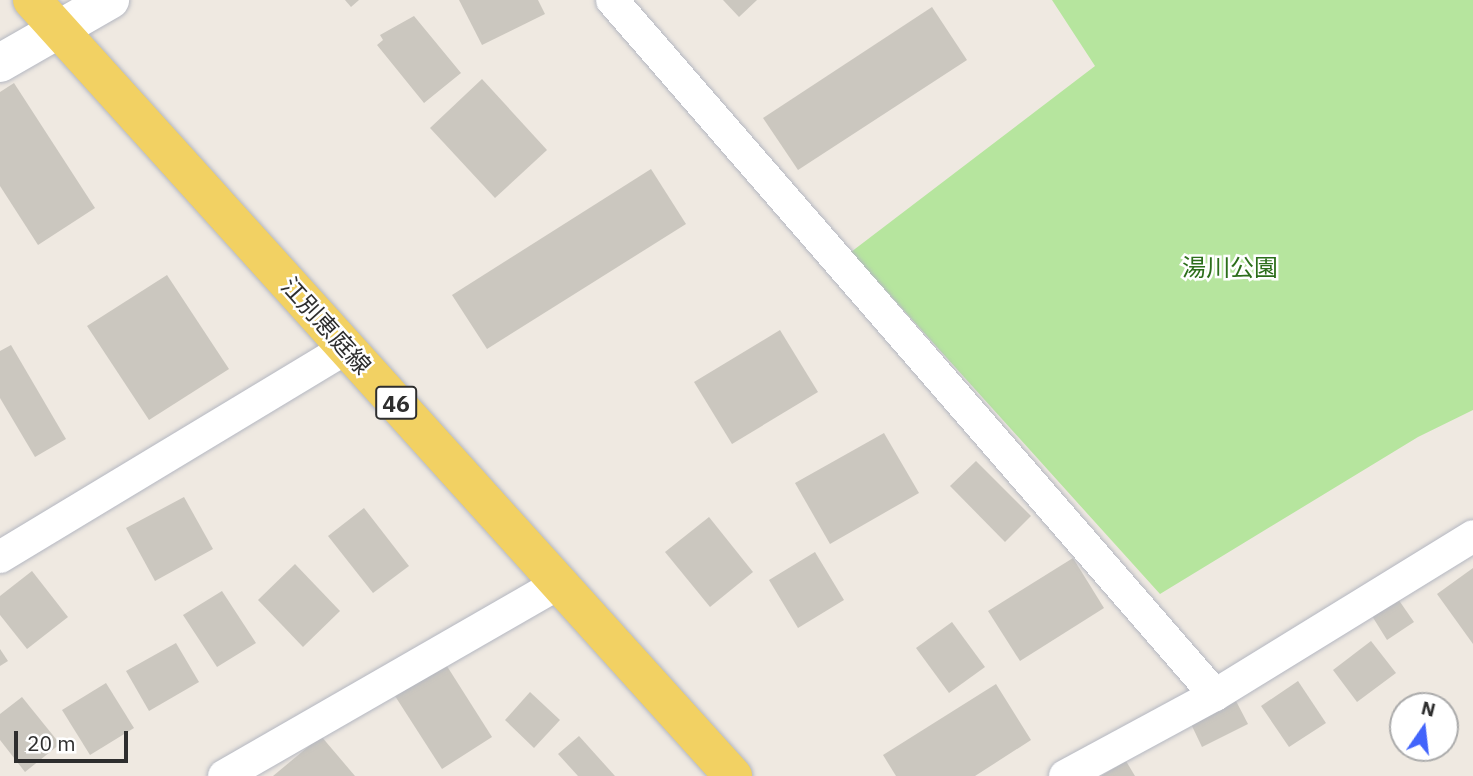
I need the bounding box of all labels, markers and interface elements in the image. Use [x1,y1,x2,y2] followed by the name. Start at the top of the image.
[1182,254,1278,282] park label: 湯川公園
[275,272,377,380] street label: 江別恵庭線
[375,384,417,422] road number: 46
[1389,692,1459,762] north arrow
[1419,695,1438,722] text: N
[18,716,131,760] scale bar
[27,729,76,757] text: 20 m

